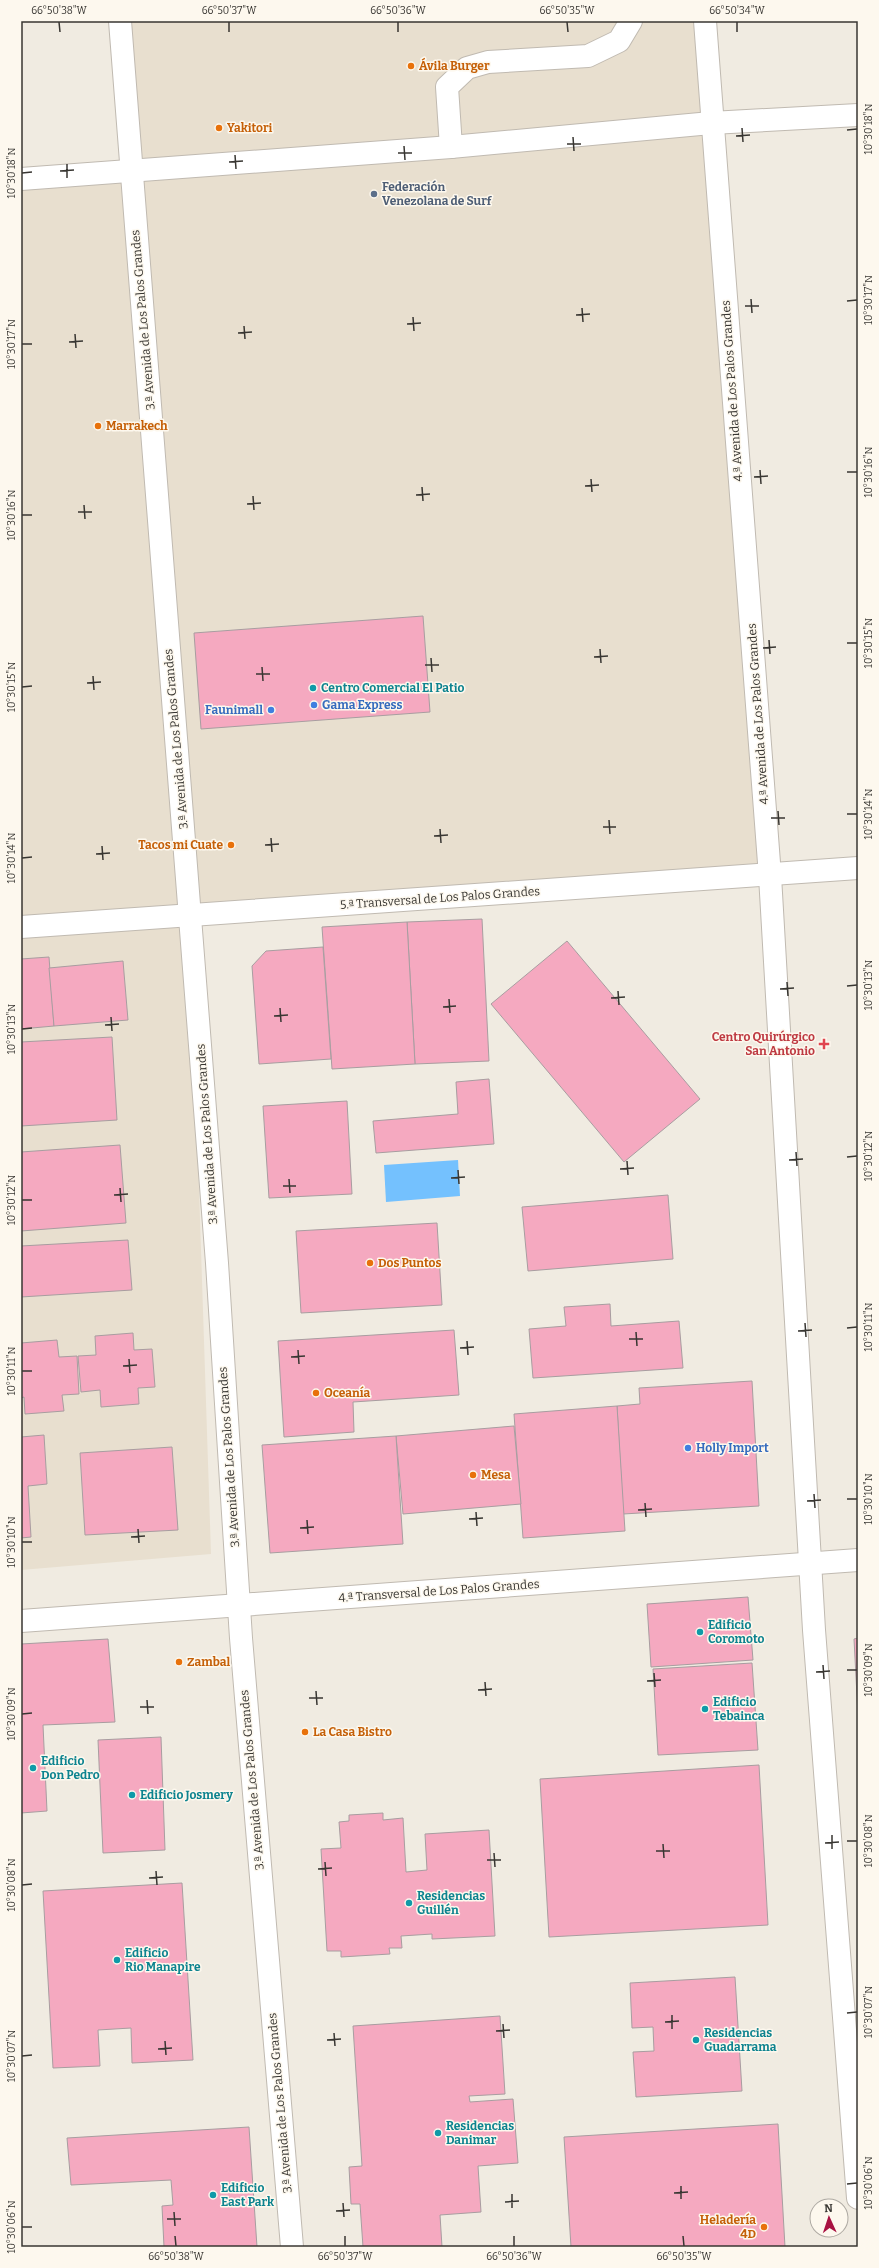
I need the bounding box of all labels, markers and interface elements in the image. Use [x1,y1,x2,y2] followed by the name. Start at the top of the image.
[31,5,88,17] text: 66°50'38"W
[202,5,257,17] text: 66°50'37"W
[370,5,427,17] text: 66°50'36"W
[539,5,595,17] text: 66°50'35"W
[709,5,766,17] text: 66°50'34"W
[419,57,490,73] place label: Ávila Burger
[406,61,416,71] marker: Ávila Burger
[863,104,875,154] text: 10°30'18"N
[227,121,272,135] place label: Yakitori
[214,123,224,133] marker: Yakitori
[6,148,18,198] text: 10°30'18"N
[382,180,493,208] place label: Federación Venezolana de Surf
[369,189,379,199] marker: Federación Venezolana de Surf
[128,229,158,411] street label: 3.ª Avenida de Los Palos Grandes
[863,275,875,325] text: 10°30'17"N
[719,300,745,482] street label: 4.ª Avenida de Los Palos Grandes
[6,319,18,369] text: 10°30'17"N
[106,419,168,433] place label: Marrakech
[93,421,103,431] marker: Marrakech
[863,446,875,497] text: 10°30'16"N
[6,489,18,540] text: 10°30'16"N
[863,618,875,668] text: 10°30'15"N
[745,623,771,805] street label: 4.ª Avenida de Los Palos Grandes
[161,648,191,830] street label: 3.ª Avenida de Los Palos Grandes
[6,662,18,712] text: 10°30'15"N
[321,681,465,695] place label: Centro Comercial El Patio
[308,683,318,693] marker: Centro Comercial El Patio
[322,698,403,712] place label: Gama Express
[309,700,319,710] marker: Gama Express
[205,703,263,717] place label: Faunimall
[266,705,276,715] marker: Faunimall
[863,789,875,839] text: 10°30'14"N
[6,833,18,883] text: 10°30'14"N
[138,838,223,852] place label: Tacos mi Cuate
[226,840,236,850] marker: Tacos mi Cuate
[339,884,541,912] street label: 5.ª Transversal de Los Palos Grandes
[863,960,875,1010] text: 10°30'13"N
[6,1004,18,1054] text: 10°30'13"N
[712,1030,815,1058] place label: Centro Quirúrgico San Antonio
[818,1038,830,1050] marker: Centro Quirúrgico San Antonio
[194,1043,220,1225] street label: 3.ª Avenida de Los Palos Grandes
[863,1131,875,1181] text: 10°30'12"N
[6,1175,18,1225] text: 10°30'12"N
[378,1256,442,1270] place label: Dos Puntos
[365,1258,375,1268] marker: Dos Puntos
[863,1302,875,1352] text: 10°30'11"N
[6,1346,18,1396] text: 10°30'11"N
[216,1366,242,1548] street label: 3.ª Avenida de Los Palos Grandes
[324,1386,371,1400] place label: Oceanía
[311,1388,321,1398] marker: Oceanía
[696,1441,769,1455] place label: Holly Import
[683,1443,693,1453] marker: Holly Import
[481,1468,511,1482] place label: Mesa
[468,1470,478,1480] marker: Mesa
[863,1473,875,1525] text: 10°30'10"N
[6,1516,18,1568] text: 10°30'10"N
[338,1577,540,1605] street label: 4.ª Transversal de Los Palos Grandes
[708,1618,765,1646] place label: Edificio Coromoto
[695,1627,705,1637] marker: Edificio Coromoto
[863,1643,875,1697] text: 10°30'09"N
[187,1655,230,1669] place label: Zambal
[174,1657,184,1667] marker: Zambal
[6,1687,18,1741] text: 10°30'09"N
[237,1689,267,1871] street label: 3.ª Avenida de Los Palos Grandes
[713,1695,765,1723] place label: Edificio Tebainca
[700,1704,710,1714] marker: Edificio Tebainca
[313,1725,392,1739] place label: La Casa Bistro
[300,1727,310,1737] marker: La Casa Bistro
[41,1754,100,1782] place label: Edificio Don Pedro
[28,1763,38,1773] marker: Edificio Don Pedro
[140,1788,233,1802] place label: Edificio Josmery
[127,1790,137,1800] marker: Edificio Josmery
[863,1814,875,1868] text: 10°30'08"N
[6,1858,18,1912] text: 10°30'08"N
[417,1889,485,1917] place label: Residencias Guillén
[404,1898,414,1908] marker: Residencias Guillén
[125,1946,201,1974] place label: Edificio Rio Manapire
[112,1955,122,1965] marker: Edificio Rio Manapire
[863,1986,875,2038] text: 10°30'07"N
[265,2012,295,2194] street label: 3.ª Avenida de Los Palos Grandes
[704,2026,777,2054] place label: Residencias Guadarrama
[6,2030,18,2082] text: 10°30'07"N
[691,2035,701,2045] marker: Residencias Guadarrama
[446,2119,514,2147] place label: Residencias Danimar
[433,2128,443,2138] marker: Residencias Danimar
[863,2156,875,2210] text: 10°30'06"N
[221,2181,275,2209] place label: Edificio East Park
[208,2190,218,2200] marker: Edificio East Park
[809,2198,849,2238] north arrow
[6,2200,18,2254] text: 10°30'06"N
[824,2202,834,2215] text: N
[700,2213,756,2241] place label: Heladería 4D
[759,2222,769,2232] marker: Heladería 4D
[148,2251,205,2263] text: 66°50'38"W
[318,2251,373,2263] text: 66°50'37"W
[486,2251,543,2263] text: 66°50'36"W
[656,2251,712,2263] text: 66°50'35"W

